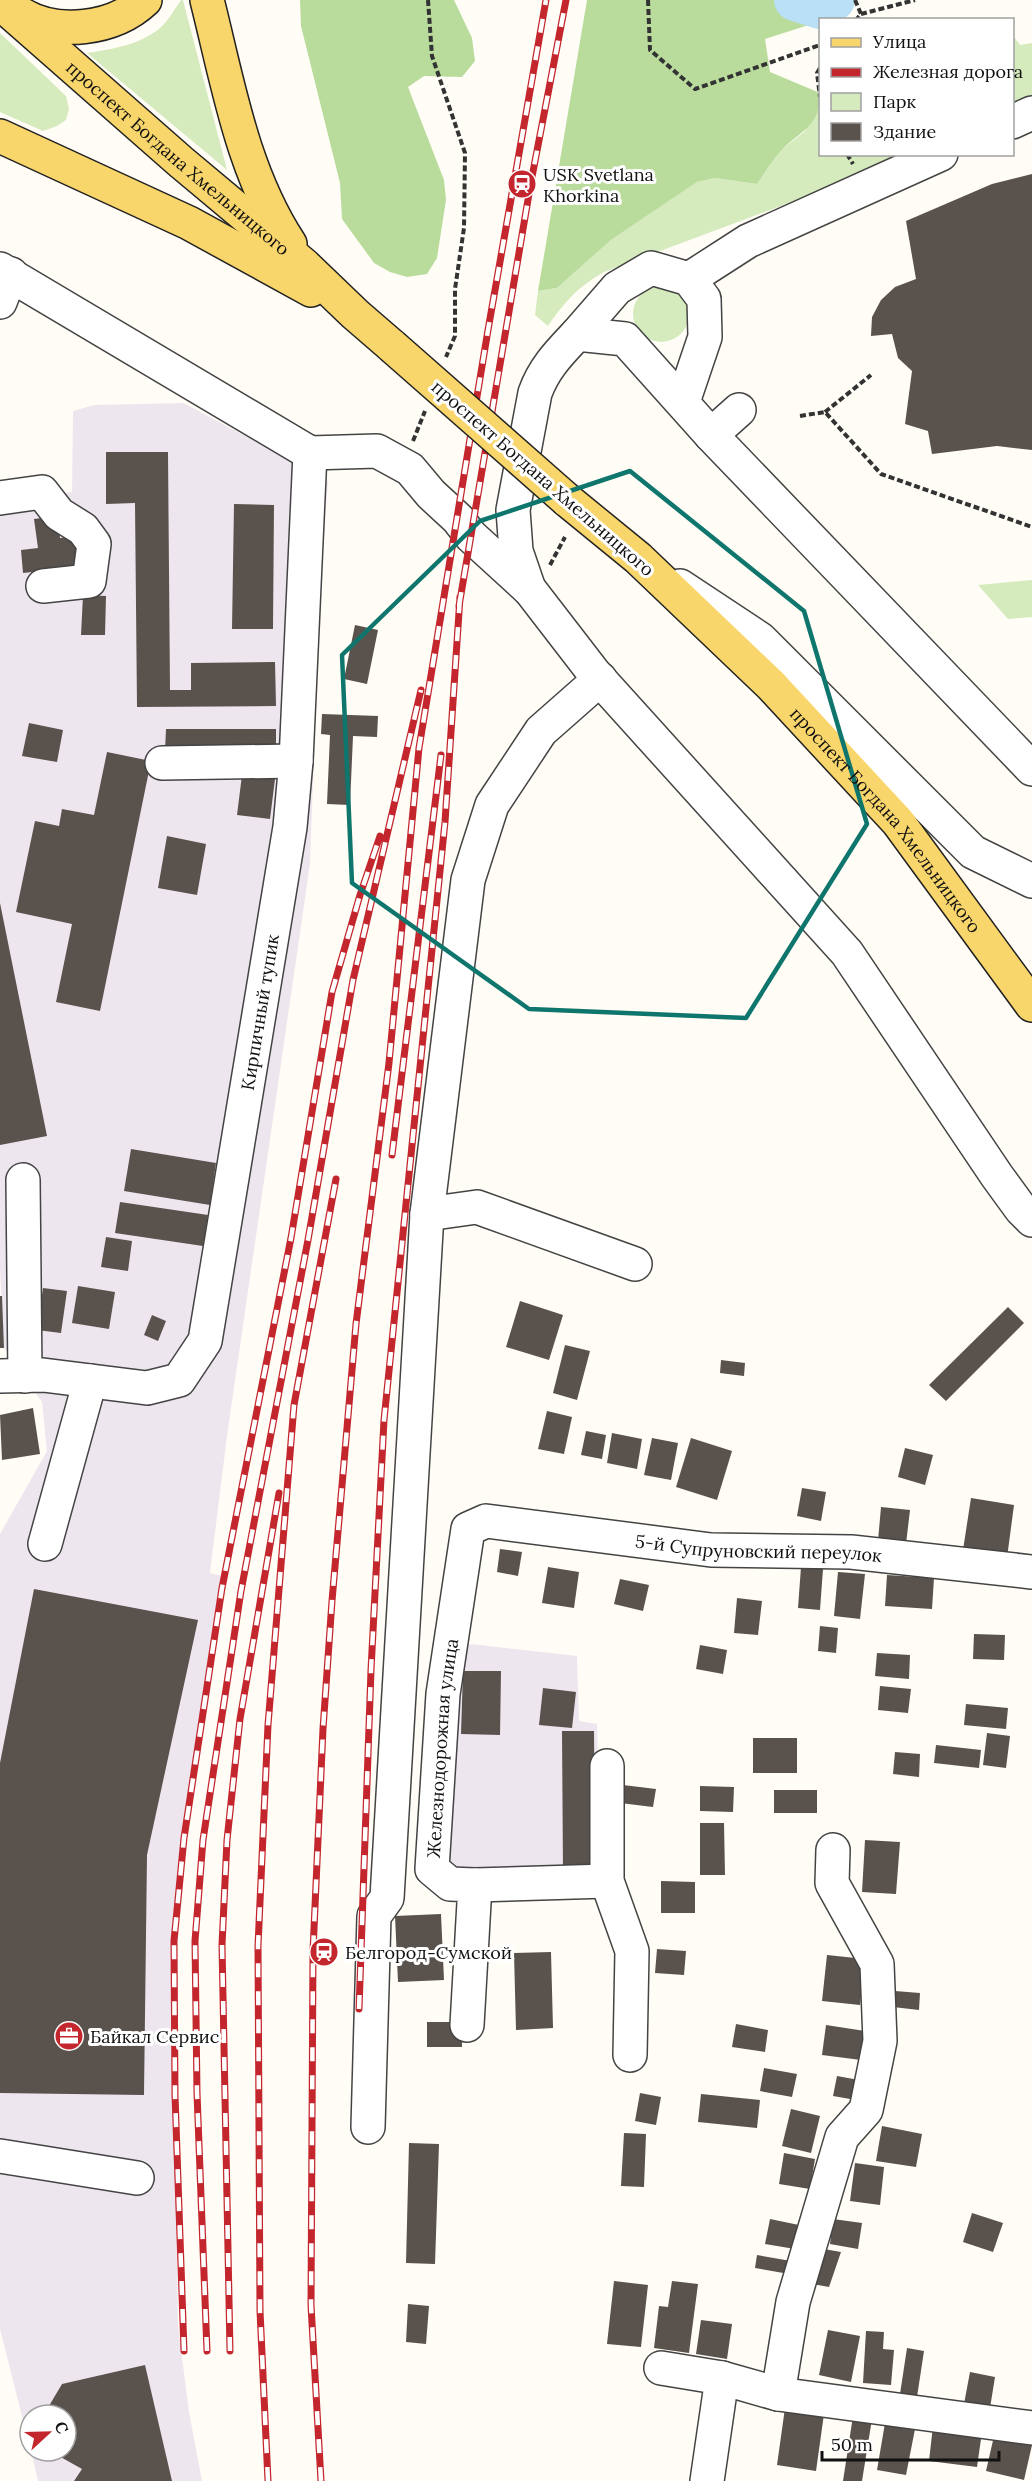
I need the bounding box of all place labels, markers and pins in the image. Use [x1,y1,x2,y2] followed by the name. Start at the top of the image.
[543,163,654,207] place label: USK Svetlana Khorkina
[506,168,538,200] station icon: USK Svetlana Khorkina
[308,1936,340,1968] station icon: Белгород-Сумской
[345,1941,512,1964] place label: Белгород-Сумской
[53,2020,85,2052] office icon: Байкал Сервис
[90,2025,219,2048] place label: Байкал Сервис

